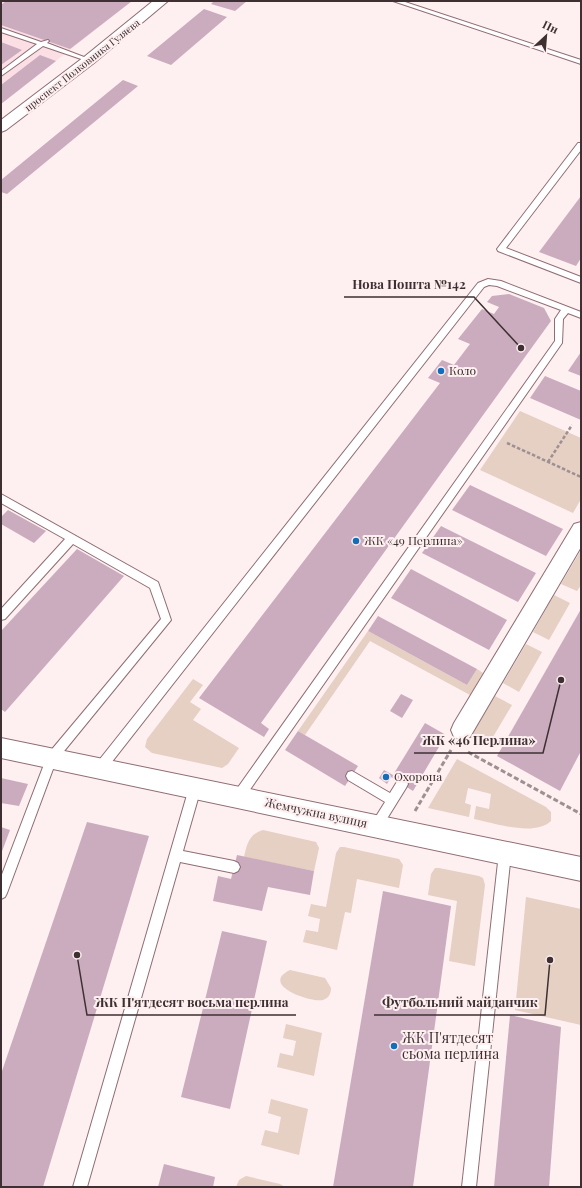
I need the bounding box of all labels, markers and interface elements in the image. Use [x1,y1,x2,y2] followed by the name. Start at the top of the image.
[21,16,143,114] street label: проспект Полковника Гуляєва
[526,16,566,56] north arrow
[540,16,561,37] text: Пн
[344,272,474,297] callout: Нова Пошта №142
[352,275,466,292] text: Нова Пошта №142
[449,362,476,378] place label: Коло
[436,366,446,376] marker: Коло
[364,532,463,548] place label: ЖК «49 Перлина»
[351,536,361,546] marker: ЖК «49 Перлина»
[414,728,543,753] callout: ЖК «46 Перлина»
[421,731,536,748] text: ЖК «46 Перлина»
[394,768,442,784] place label: Охорона
[381,772,391,782] marker: Охорона
[263,793,370,831] street label: Жемчужна вулиця
[87,990,296,1015] callout: ЖК П'ятдесят восьма перлина
[374,990,545,1015] callout: Футбольний майданчик
[94,993,289,1010] text: ЖК П'ятдесят восьма перлина
[382,993,538,1010] text: Футбольний майданчик
[402,1028,499,1063] place label: ЖК П'ятдесят сьома перлина
[389,1041,399,1051] marker: ЖК П'ятдесят сьома перлина

